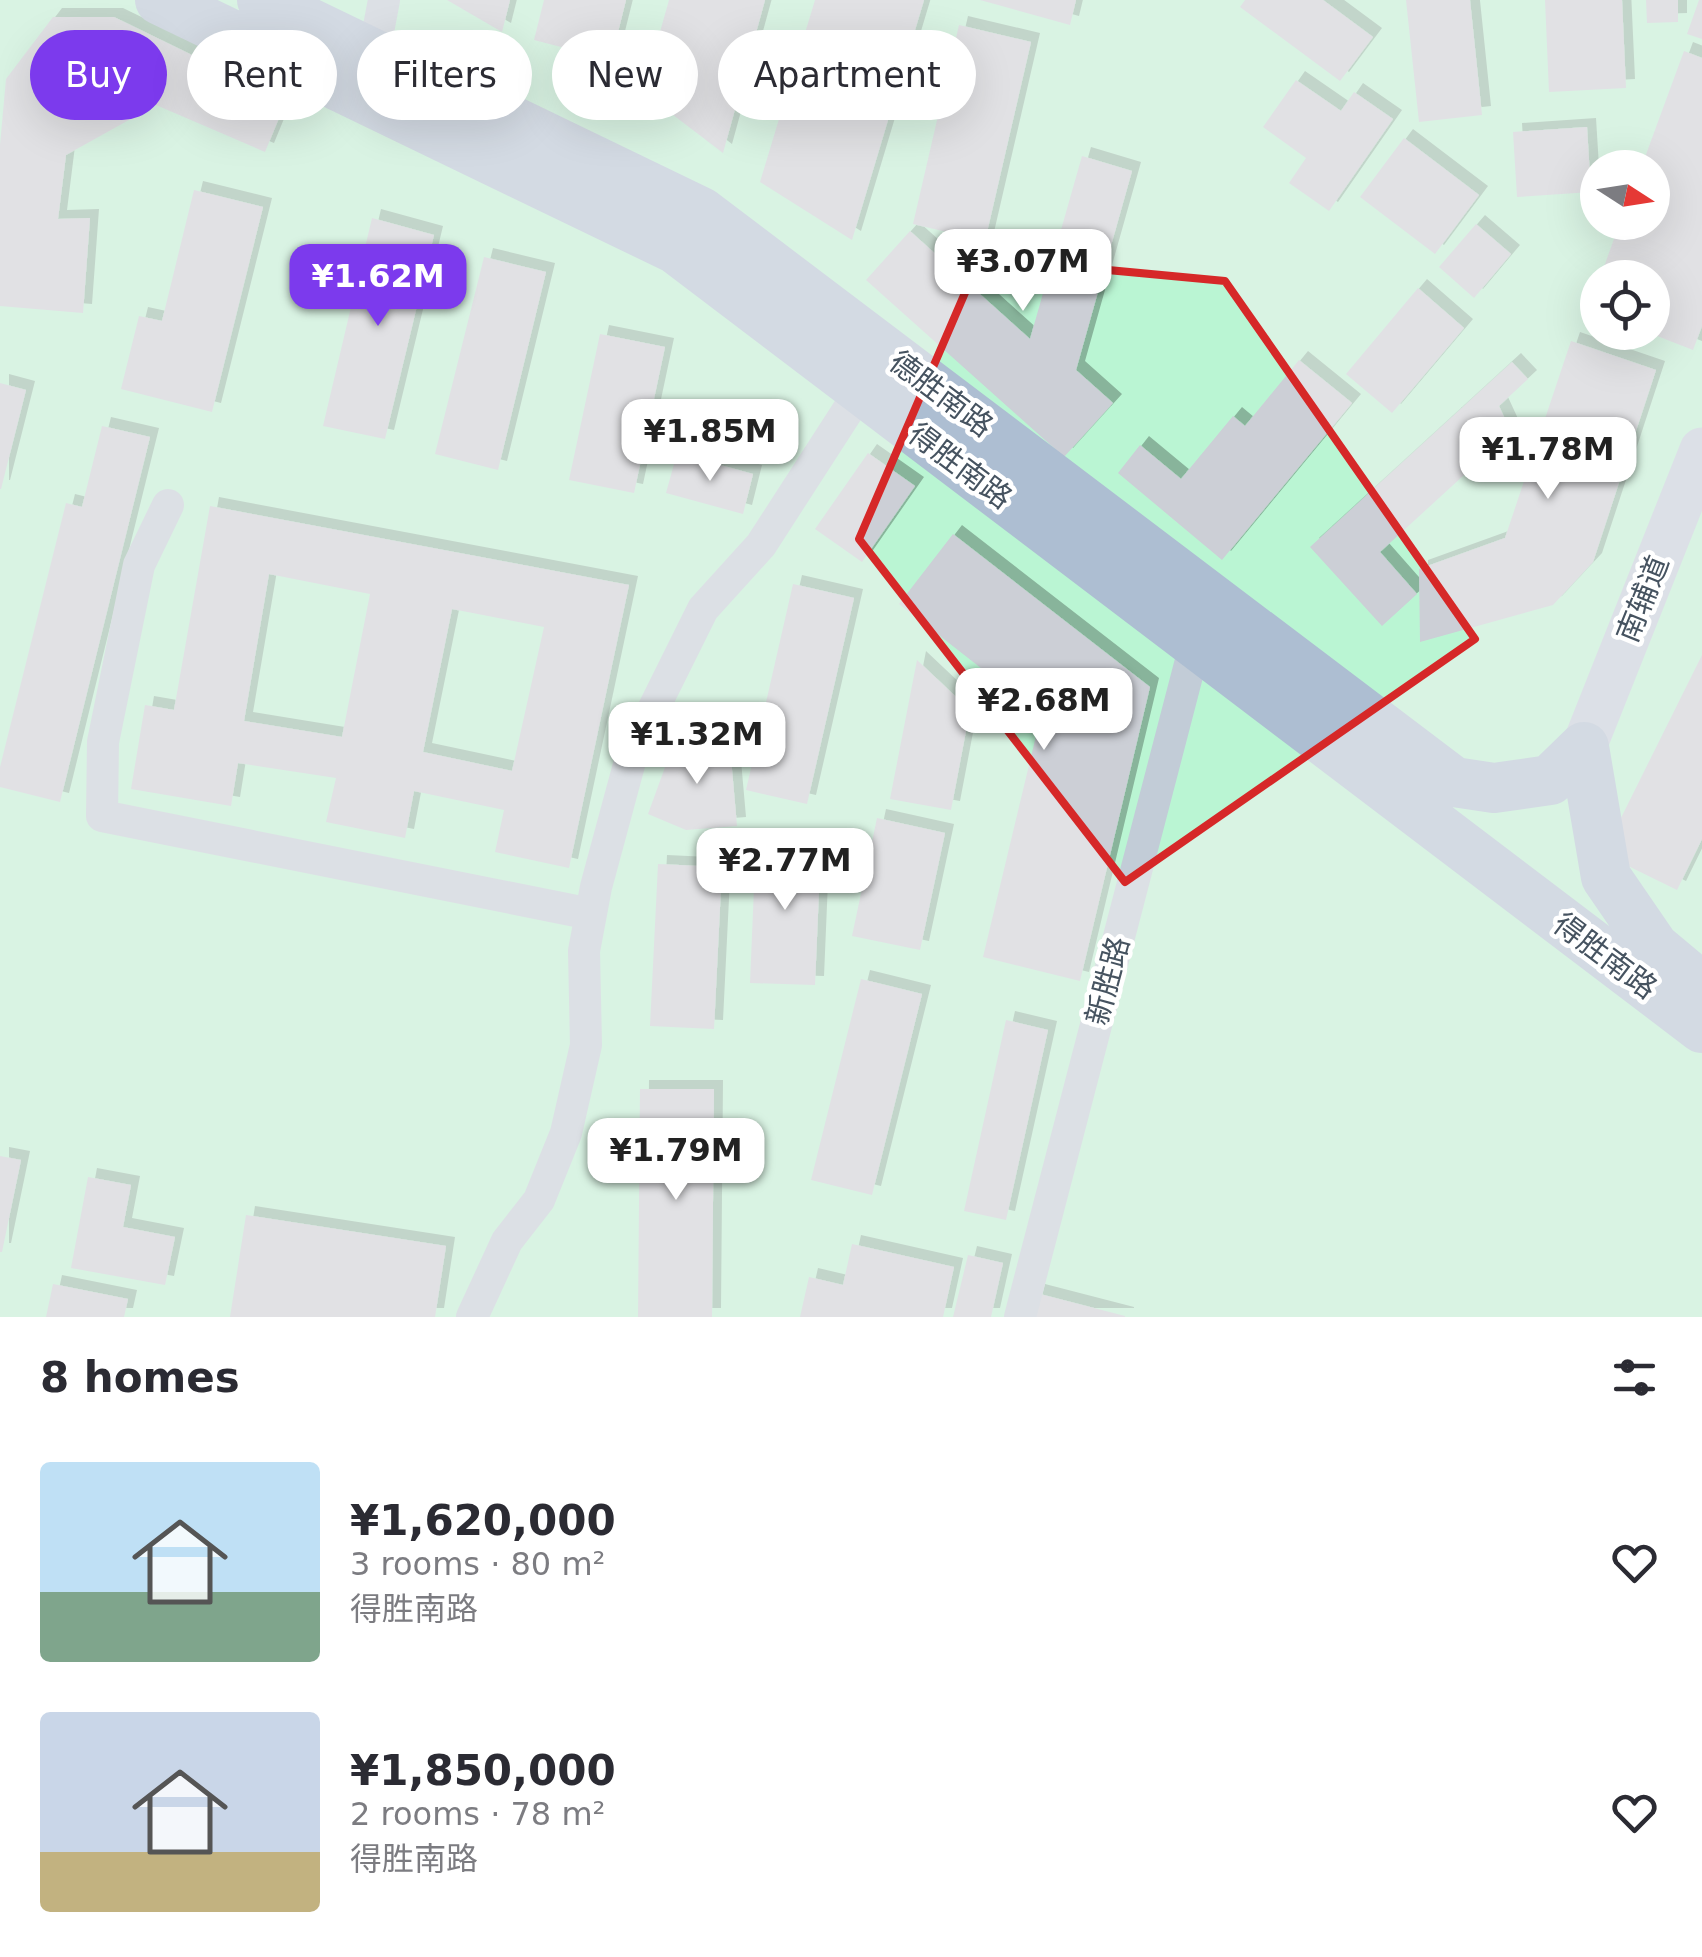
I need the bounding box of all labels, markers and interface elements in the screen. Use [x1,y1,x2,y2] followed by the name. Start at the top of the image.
[30,30,167,120] chip: Buy
[187,30,337,120] chip: Rent
[357,30,532,120] chip: Filters
[552,30,698,120] chip: New
[718,30,976,120] chip: Apartment
[1580,150,1670,240] north arrow
[1580,150,1670,350] map controls
[942,229,1104,314] pin: ¥3.07M
[956,242,1090,280] text: ¥3.07M
[297,244,459,329] pin: ¥1.62M
[311,257,445,295] text: ¥1.62M
[1580,260,1670,350] button: locate
[883,344,1000,444] street label: 德胜南路
[629,399,791,484] pin: ¥1.85M
[643,412,777,450] text: ¥1.85M
[902,416,1019,516] street label: 得胜南路
[1467,417,1629,502] pin: ¥1.78M
[1481,430,1615,468] text: ¥1.78M
[1609,551,1676,647] street label: 南辅道
[963,668,1125,753] pin: ¥2.68M
[977,681,1111,719] text: ¥2.68M
[616,702,778,787] pin: ¥1.32M
[630,715,764,753] text: ¥1.32M
[704,828,866,913] pin: ¥2.77M
[718,841,852,879] text: ¥2.77M
[1547,906,1664,1006] street label: 得胜南路
[1079,933,1136,1029] street label: 新胜路
[595,1118,757,1203] pin: ¥1.79M
[609,1131,743,1169] text: ¥1.79M
[1607,1350,1662,1405] icon: filters
[40,1353,240,1402] text: 8 homes
[350,1496,616,1545] text: ¥1,620,000
[120,1502,240,1622] icon: home
[1607,1535,1662,1590] icon: heart
[350,1545,605,1583] text: 3 rooms · 80 m²
[350,1590,478,1628] text: 得胜南路
[350,1746,616,1795] text: ¥1,850,000
[120,1752,240,1872] icon: home
[1607,1785,1662,1840] icon: heart
[350,1795,605,1833] text: 2 rooms · 78 m²
[350,1840,478,1878] text: 得胜南路

